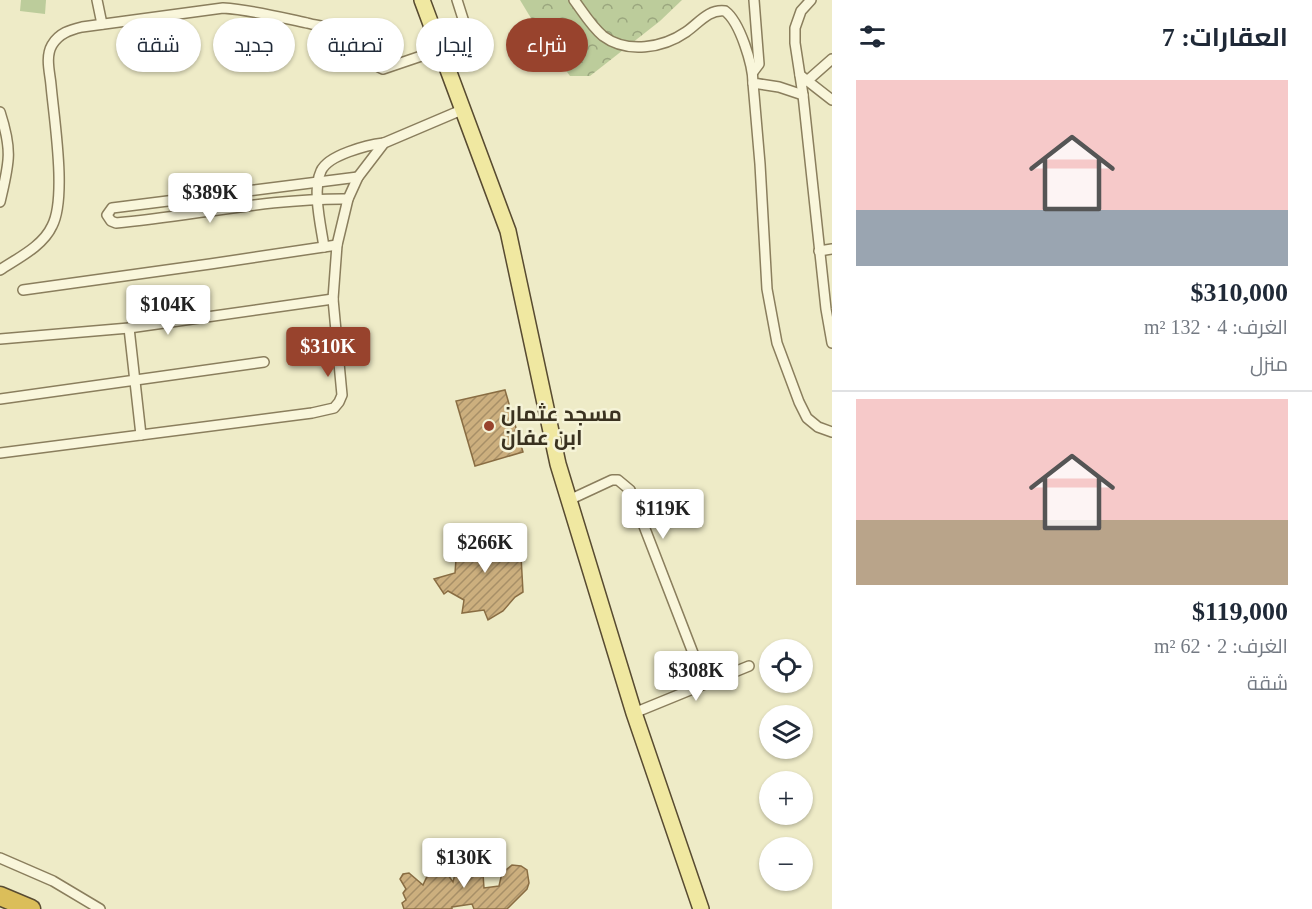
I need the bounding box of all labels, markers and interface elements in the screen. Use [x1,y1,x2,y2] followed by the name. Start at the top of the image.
[116,18,201,72] chip: شقة
[213,18,295,72] chip: جديد
[307,18,404,72] chip: تصفية
[416,18,494,72] chip: إيجار
[506,18,588,72] chip: شراء
[856,20,889,53] icon: filters
[1162,23,1288,52] text: العقارات: 7
[1018,119,1126,227] icon: home
[168,173,252,224] pin: $389K
[182,181,238,203] text: $389K
[1191,278,1288,307] text: $310,000
[126,285,210,336] pin: $104K
[140,293,196,315] text: $104K
[1144,316,1288,338] text: الغرف: 4 · 132 m²
[286,327,370,378] pin: $310K
[300,335,356,357] text: $310K
[1250,353,1288,375] text: منزل
[501,402,622,450] place label: مسجد عثمان ابن عفان
[482,419,496,433] marker: مسجد عثمان ابن عفان
[1018,438,1126,546] icon: home
[621,489,705,540] pin: $119K
[636,497,690,519] text: $119K
[443,523,527,574] pin: $266K
[457,531,513,553] text: $266K
[1192,597,1288,626] text: $119,000
[1154,635,1288,657] text: الغرف: 2 · 62 m²
[759,639,813,891] map controls
[759,639,813,693] button: locate
[654,651,738,702] pin: $308K
[668,659,724,681] text: $308K
[1247,672,1288,694] text: شقة
[759,705,813,759] button: layers
[759,771,813,825] button: +
[759,837,813,891] button: −
[422,838,506,889] pin: $130K
[436,846,492,868] text: $130K

